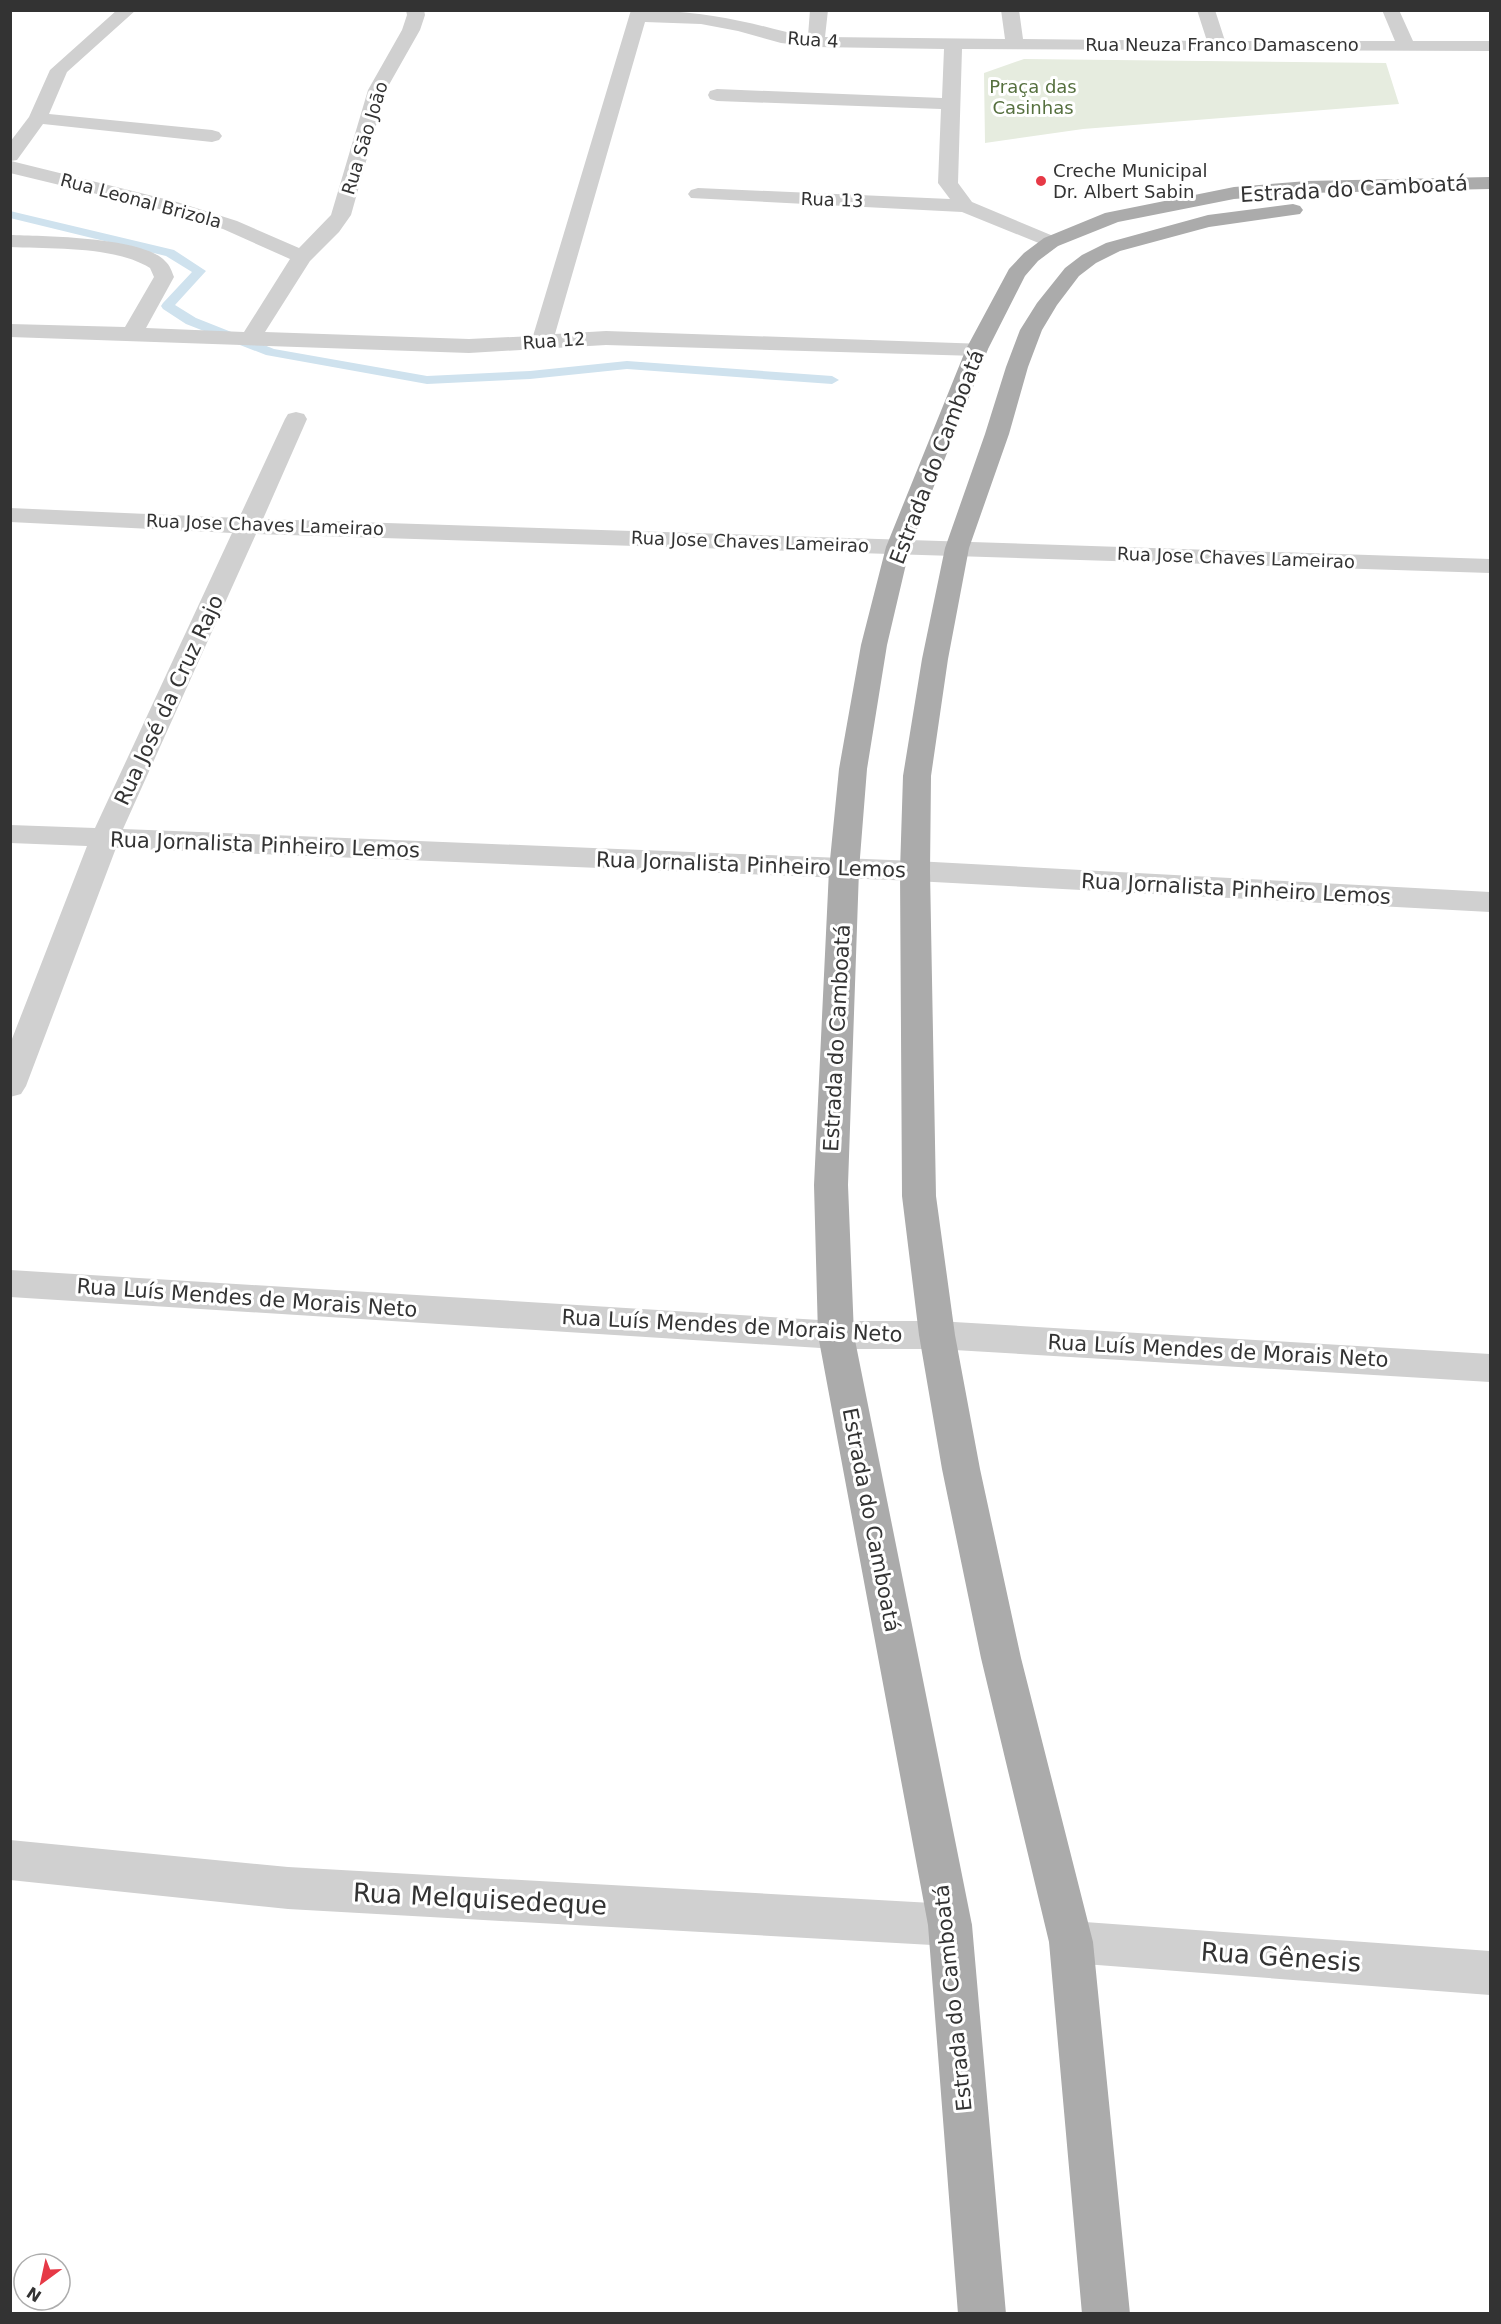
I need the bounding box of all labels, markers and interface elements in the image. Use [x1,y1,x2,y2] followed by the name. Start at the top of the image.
[787,27,839,52] street label: Rua 4
[1085,34,1359,55] street label: Rua Neuza Franco Damasceno
[989,76,1077,118] park label: Praça das Casinhas
[337,79,392,197] street label: Rua Sāo Joāo
[1053,160,1207,202] place label: Creche Municipal Dr. Albert Sabin
[58,169,224,232] street label: Rua Leonal Brizola
[1240,171,1468,207] street label: Estrada do Camboatá
[1034,174,1048,188] marker: Creche Municipal Dr. Albert Sabin
[800,188,864,211] street label: Rua 13
[522,328,586,353] street label: Rua 12
[885,346,989,568] street label: Estrada do Camboatá
[146,510,384,539] street label: Rua Jose Chaves Lameirao
[631,527,869,556] street label: Rua Jose Chaves Lameirao
[1117,543,1355,572] street label: Rua Jose Chaves Lameirao
[110,591,228,809] street label: Rua José da Cruz Rajo
[110,828,420,862] street label: Rua Jornalista Pinheiro Lemos
[596,848,906,882] street label: Rua Jornalista Pinheiro Lemos
[1081,869,1391,909] street label: Rua Jornalista Pinheiro Lemos
[819,924,855,1152] street label: Estrada do Camboatá
[76,1274,418,1322] street label: Rua Luís Mendes de Morais Neto
[561,1305,903,1347] street label: Rua Luís Mendes de Morais Neto
[1047,1330,1389,1372] street label: Rua Luís Mendes de Morais Neto
[837,1406,905,1634] street label: Estrada do Camboatá
[352,1877,608,1921] street label: Rua Melquisedeque
[929,1883,977,2113] street label: Estrada do Camboatá
[1200,1936,1362,1978] street label: Rua Gênesis
[12,2252,72,2312] north arrow
[23,2283,45,2306] text: N

